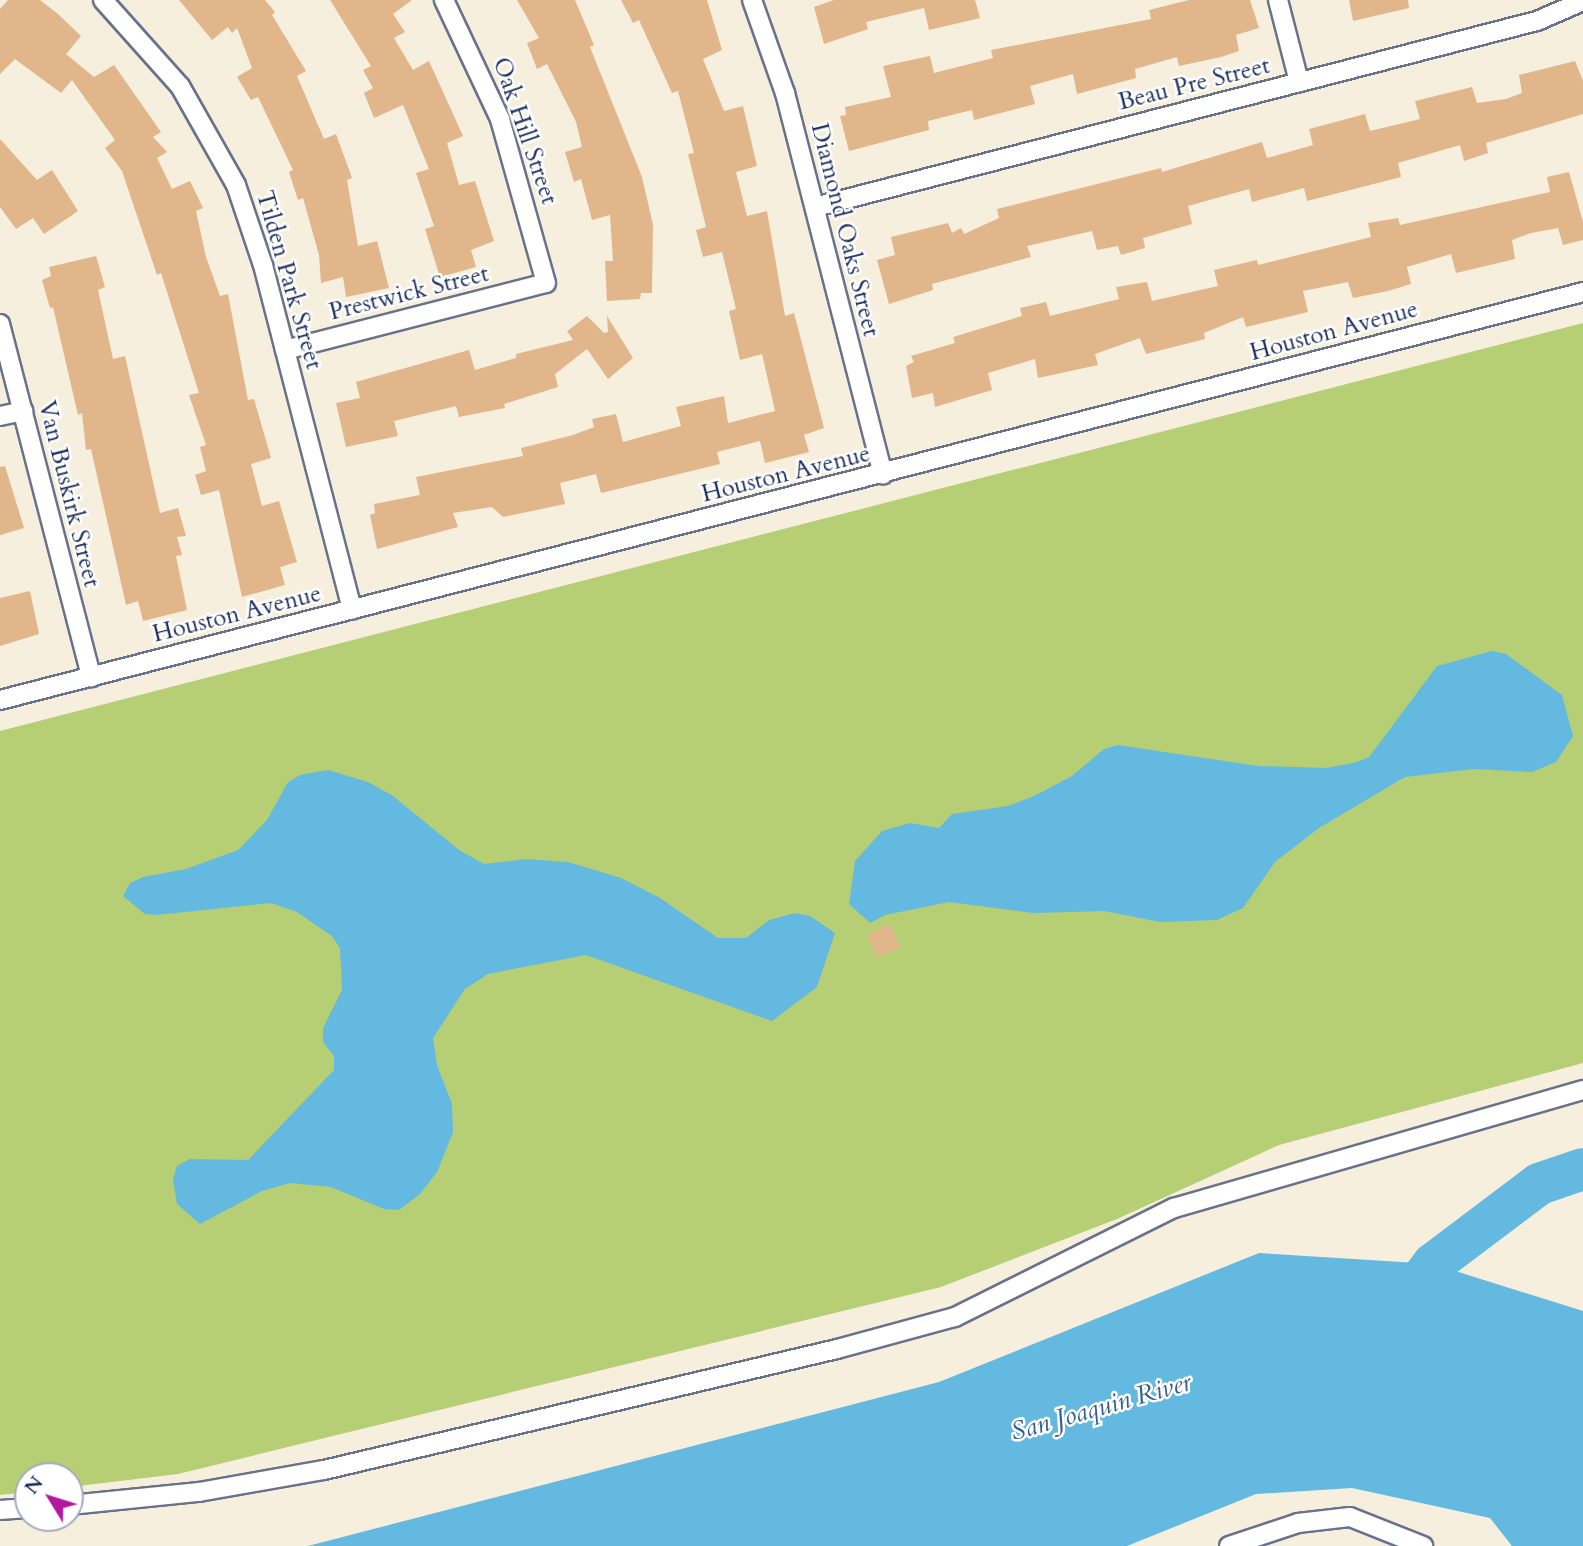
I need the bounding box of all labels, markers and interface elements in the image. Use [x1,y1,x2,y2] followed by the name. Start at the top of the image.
[1115,51,1273,117] street label: Beau Pre Street
[486,54,564,208] street label: Oak Hill Street
[805,120,885,340] street label: Diamond Oaks Street
[250,187,328,373] street label: Tilden Park Street
[326,259,492,327] street label: Prestwick Street
[1247,295,1421,367] street label: Houston Avenue
[32,398,106,590] street label: Van Buskirk Street
[699,439,873,509] street label: Houston Avenue
[150,579,324,649] street label: Houston Avenue
[1007,1366,1195,1448] water label: San Joaquin River
[14,1462,84,1532] north arrow
[19,1471,49,1500] text: N

